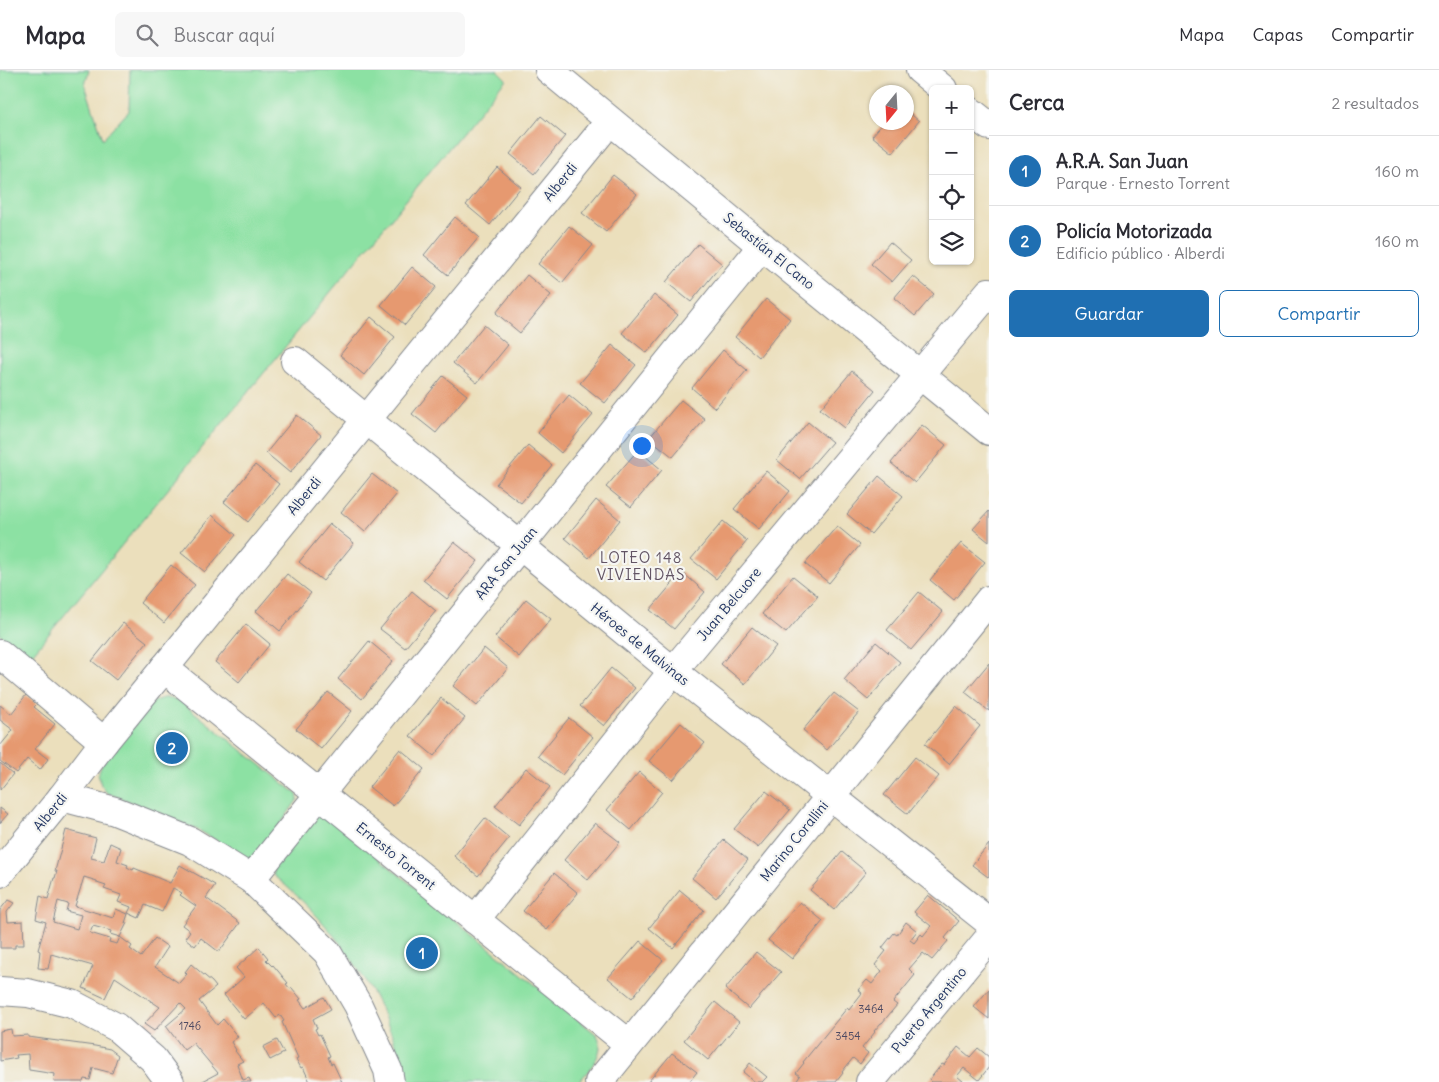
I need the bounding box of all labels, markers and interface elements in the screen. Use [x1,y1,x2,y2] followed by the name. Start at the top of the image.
[115,12,465,57] search box
[25,20,85,50] text: Mapa
[133,21,161,49] icon: search
[173,23,275,47] text: Buscar aquí
[1179,23,1224,46] text: Mapa
[1252,23,1303,46] text: Capas
[1331,23,1414,46] text: Compartir
[869,85,914,130] north arrow
[929,85,974,265] map controls
[929,85,974,130] button: +
[1009,89,1064,116] text: Cerca
[1331,93,1419,113] text: 2 resultados
[929,130,974,175] button: −
[1056,149,1188,173] text: A.R.A. San Juan
[539,159,581,205] street label: Alberdi
[1022,161,1028,181] text: 1
[1375,161,1419,181] text: 160 m
[1056,173,1230,193] text: Parque · Ernesto Torrent
[929,175,974,220] button: locate
[720,209,818,293] street label: Sebastián El Cano
[1056,219,1212,243] text: Policía Motorizada
[929,220,974,265] button: layers
[1021,231,1029,251] text: 2
[1375,231,1419,251] text: 160 m
[1056,243,1225,263] text: Edificio público · Alberdi
[1009,290,1209,337] button: Guardar
[1219,290,1419,337] button: Compartir
[629,433,655,459] your location
[283,473,325,519] street label: Alberdi
[471,523,541,603] street label: ARA San Juan
[597,548,685,584] district label: LOTEO 148 VIVIENDAS
[693,564,765,644] street label: Juan Belcuore
[587,599,693,689] street label: Héroes de Malvinas
[156,729,188,767] pin: 2
[29,789,71,835] street label: Alberdi
[756,797,832,885] street label: Marino Corallini
[353,818,440,894] street label: Ernesto Torrent
[406,934,438,972] pin: 1
[888,963,970,1057] street label: Puerto Argentino
[858,1002,884,1016] house number: 3464
[179,1019,201,1033] house number: 1746
[835,1029,861,1043] house number: 3454

